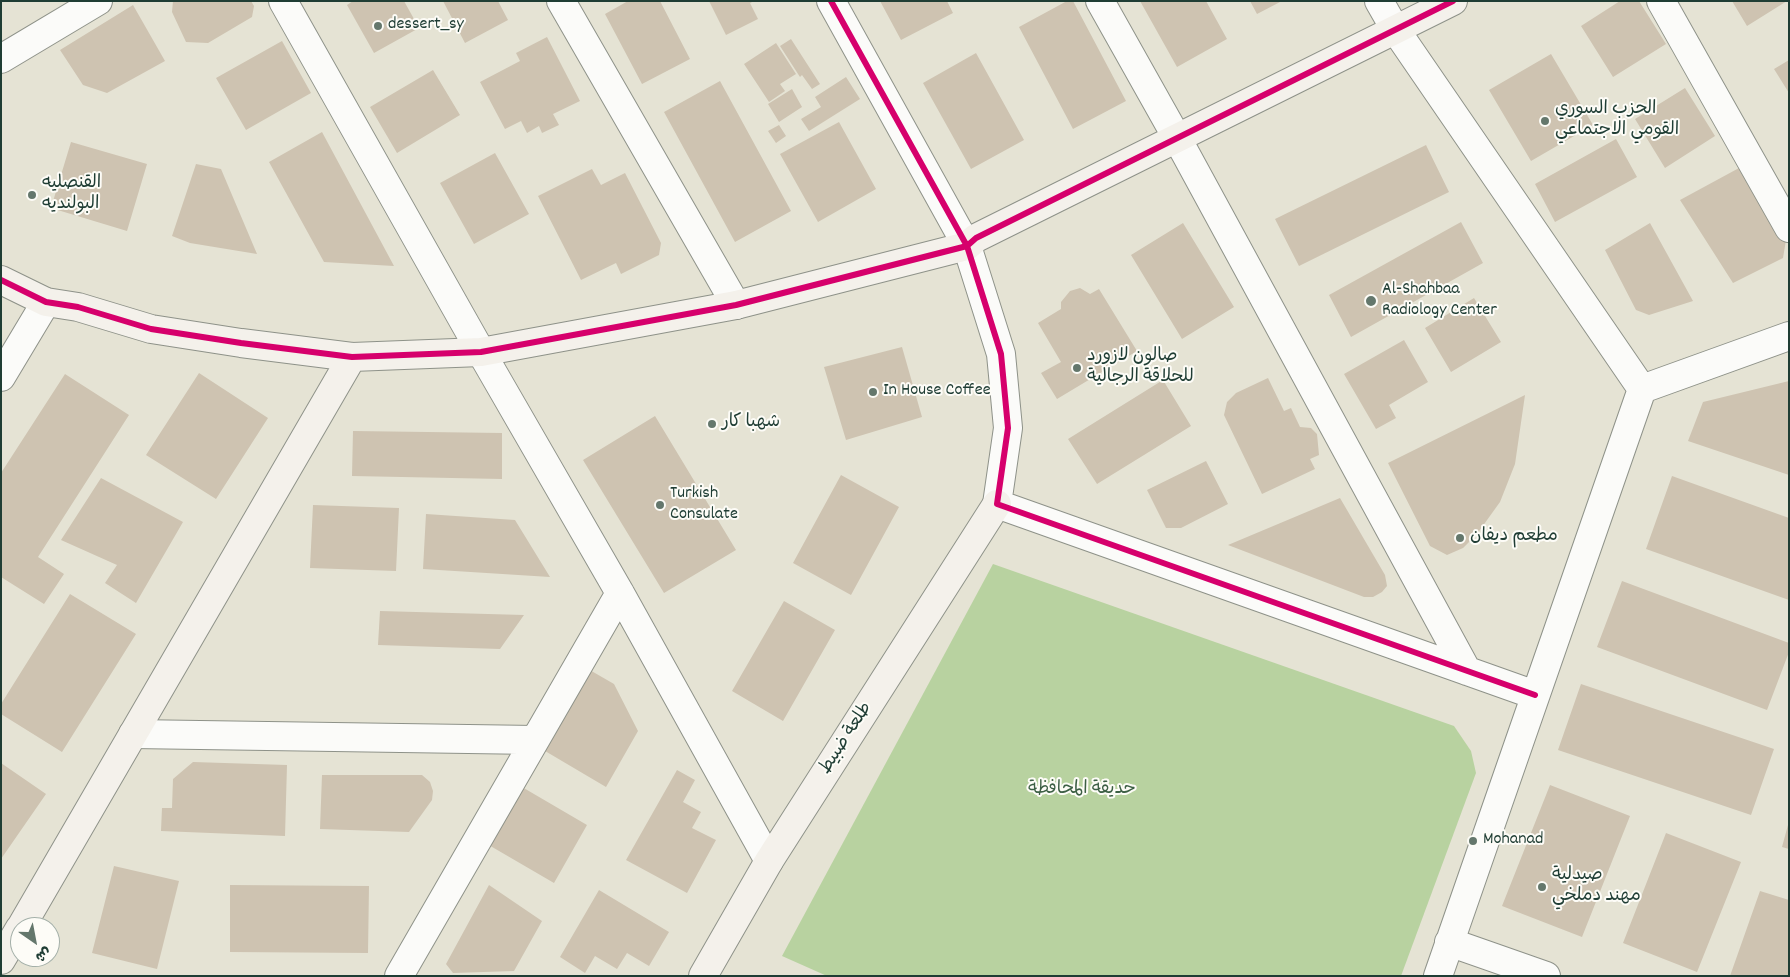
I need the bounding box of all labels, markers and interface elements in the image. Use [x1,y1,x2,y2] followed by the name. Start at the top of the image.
[388,15,464,37] place label: dessert_sy
[372,20,384,32] marker: dessert_sy
[1555,100,1679,142] place label: الحزب السوري القومي الاجتماعي
[1539,115,1551,127] marker: الحزب السوري القومي الاجتماعي
[42,174,101,216] place label: القنصليه البولنديه
[26,189,38,201] marker: القنصليه البولنديه
[1382,280,1497,322] place label: Al-Shahbaa Radiology Center
[1364,294,1378,308] marker: Al-Shahbaa Radiology Center
[1087,347,1194,389] place label: صالون لازورد للحلاقة الرجالية
[1071,362,1083,374] marker: صالون لازورد للحلاقة الرجالية
[883,381,991,403] place label: In House Coffee
[867,386,879,398] marker: In House Coffee
[722,413,780,435] place label: شهبا كار
[706,418,718,430] marker: شهبا كار
[670,484,738,526] place label: Turkish Consulate
[654,499,666,511] marker: Turkish Consulate
[1470,527,1558,549] place label: مطعم ديفان
[1454,532,1466,544] marker: مطعم ديفان
[816,699,878,779] street label: طلعة ضبيط
[1028,780,1136,802] park label: حديقة المحافظة
[1483,830,1543,852] place label: Mohanad
[1467,835,1479,847] marker: Mohanad
[1552,866,1641,909] place label: صيدلية مهند دملخي
[1536,881,1548,893] marker: صيدلية مهند دملخي
[10,917,60,967] north arrow
[31,941,55,966] text: ش

